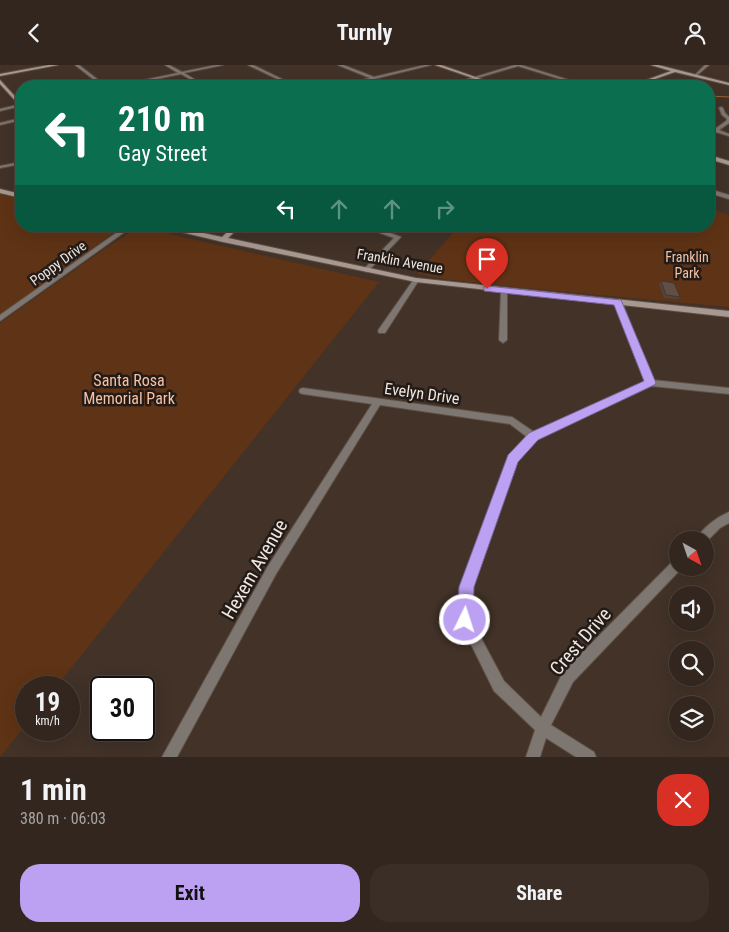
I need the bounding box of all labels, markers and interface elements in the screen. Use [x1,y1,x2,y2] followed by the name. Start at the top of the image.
[20,19,48,47] icon: back
[681,19,709,47] icon: person
[337,20,392,45] text: Turnly
[118,99,205,140] text: 210 m
[35,100,100,165] icon: left
[118,141,207,166] text: Gay Street
[272,195,300,223] icon: left
[325,195,353,223] icon: ahead
[378,195,406,223] icon: ahead
[431,195,459,223] icon: right
[27,237,90,289] street label: Poppy Drive
[466,238,508,289] pin
[473,245,501,273] icon: arrive
[356,246,445,277] street label: Franklin Avenue
[665,249,709,281] park label: Franklin Park
[83,371,176,408] park label: Santa Rosa Memorial Park
[383,379,461,408] street label: Evelyn Drive
[217,515,292,623] street label: Hexem Avenue
[669,531,714,576] north arrow
[669,531,714,741] map controls
[669,586,714,631] button: sound
[438,593,490,645] position arrow
[545,603,616,680] street label: Crest Drive
[669,641,714,686] button: search
[90,676,155,741] speed limit sign: 30
[35,688,60,717] text: 19
[669,696,714,741] button: layers
[35,714,60,728] text: km/h
[20,772,87,807] text: 1 min
[657,774,709,826] button: close
[20,809,106,828] text: 380 m · 06:03
[20,864,360,922] button: Exit
[370,864,709,922] button: Share

